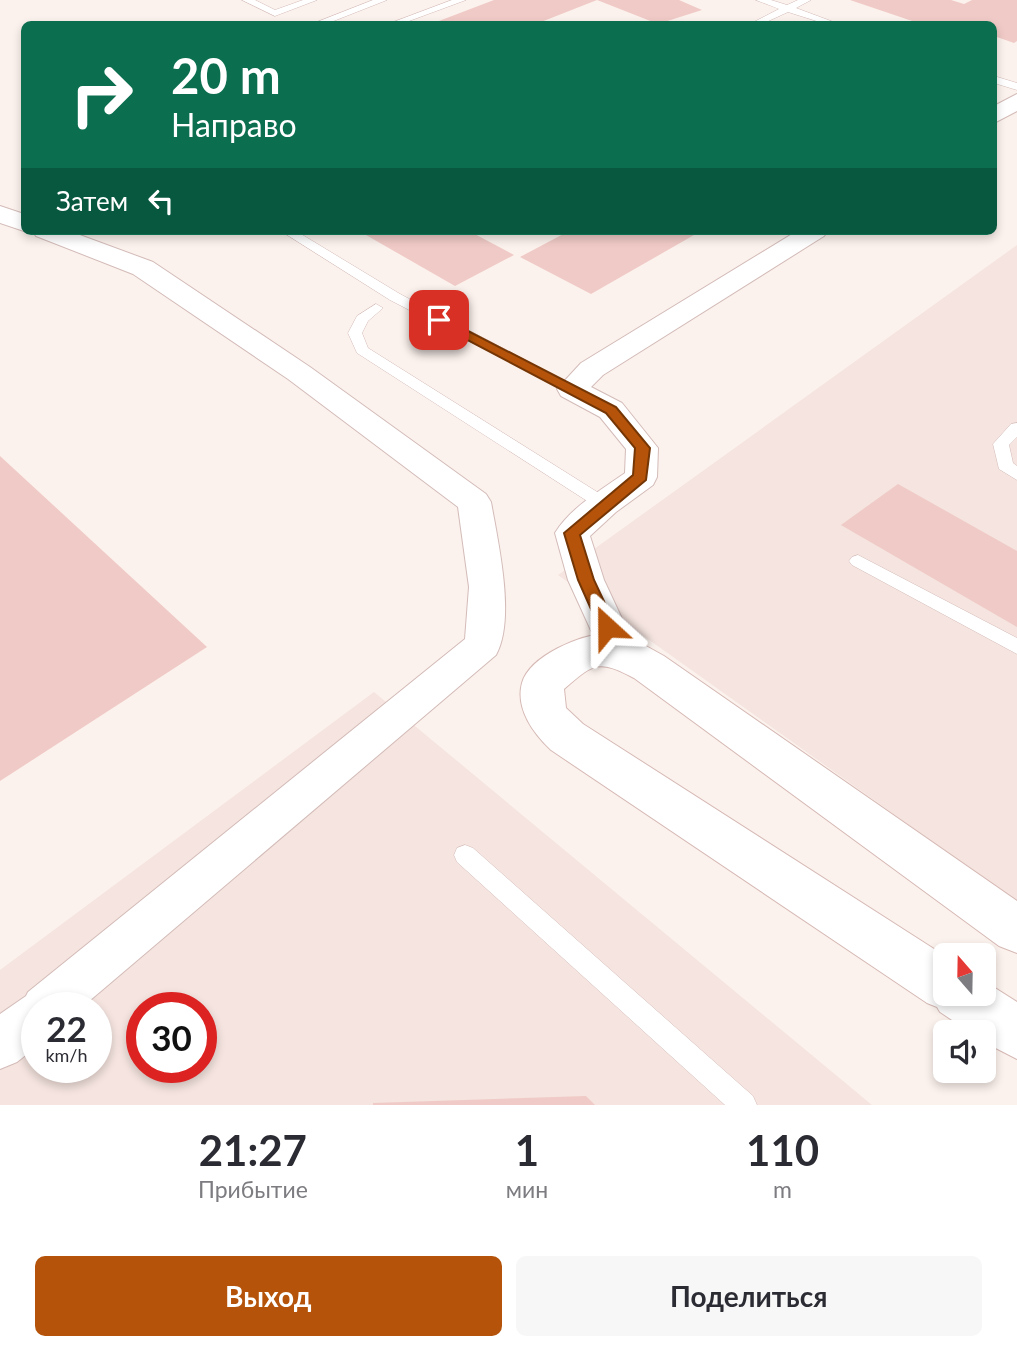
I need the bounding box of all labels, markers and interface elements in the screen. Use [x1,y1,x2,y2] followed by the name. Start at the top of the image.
[171,46,281,104] text: 20 m
[56,49,147,140] icon: right
[171,105,297,144] text: Направо
[142,182,180,220] icon: left
[56,185,128,217] text: Затем
[409,290,469,350] pin
[420,301,458,339] icon: arrive
[570,590,644,664] position arrow
[933,943,996,1006] north arrow
[933,943,996,1083] map controls
[126,992,217,1083] speed limit sign: 30
[46,1007,87,1049] text: 22
[933,1020,996,1083] button: sound
[45,1044,88,1066] text: km/h
[199,1125,307,1175] text: 21:27
[515,1125,539,1175] text: 1
[746,1125,819,1175] text: 110
[198,1175,308,1203] text: Прибытие
[506,1175,548,1203] text: мин
[773,1175,792,1203] text: m
[35,1256,502,1336] button: Выход
[516,1256,982,1336] button: Поделиться

